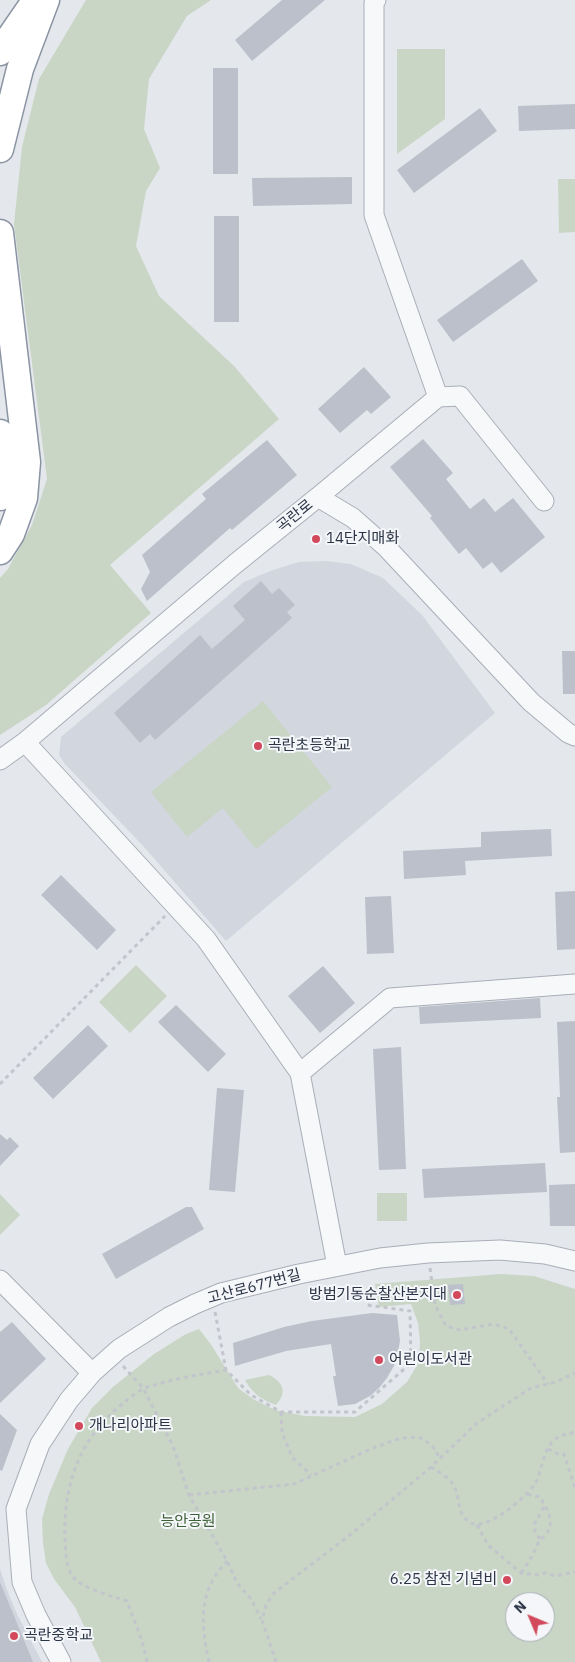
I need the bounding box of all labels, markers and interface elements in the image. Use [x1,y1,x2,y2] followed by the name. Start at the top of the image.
[273,496,317,536] street label: 곡란로
[326,530,399,548] place label: 14단지매화
[310,533,322,545] marker: 14단지매화
[268,737,351,755] place label: 곡란초등학교
[252,740,264,752] marker: 곡란초등학교
[205,1266,303,1308] street label: 고산로677번길
[309,1286,447,1304] place label: 방범기동순찰산본지대
[451,1289,463,1301] marker: 방범기동순찰산본지대
[389,1351,472,1369] place label: 어린이도서관
[373,1354,385,1366] marker: 어린이도서관
[89,1417,172,1435] place label: 개나리아파트
[73,1420,85,1432] marker: 개나리아파트
[160,1513,216,1531] park label: 능안공원
[390,1571,497,1589] place label: 6.25 참전 기념비
[501,1574,513,1586] marker: 6.25 참전 기념비
[505,1592,555,1642] north arrow
[510,1597,530,1617] text: N
[24,1627,93,1645] place label: 곡란중학교
[8,1630,20,1642] marker: 곡란중학교

